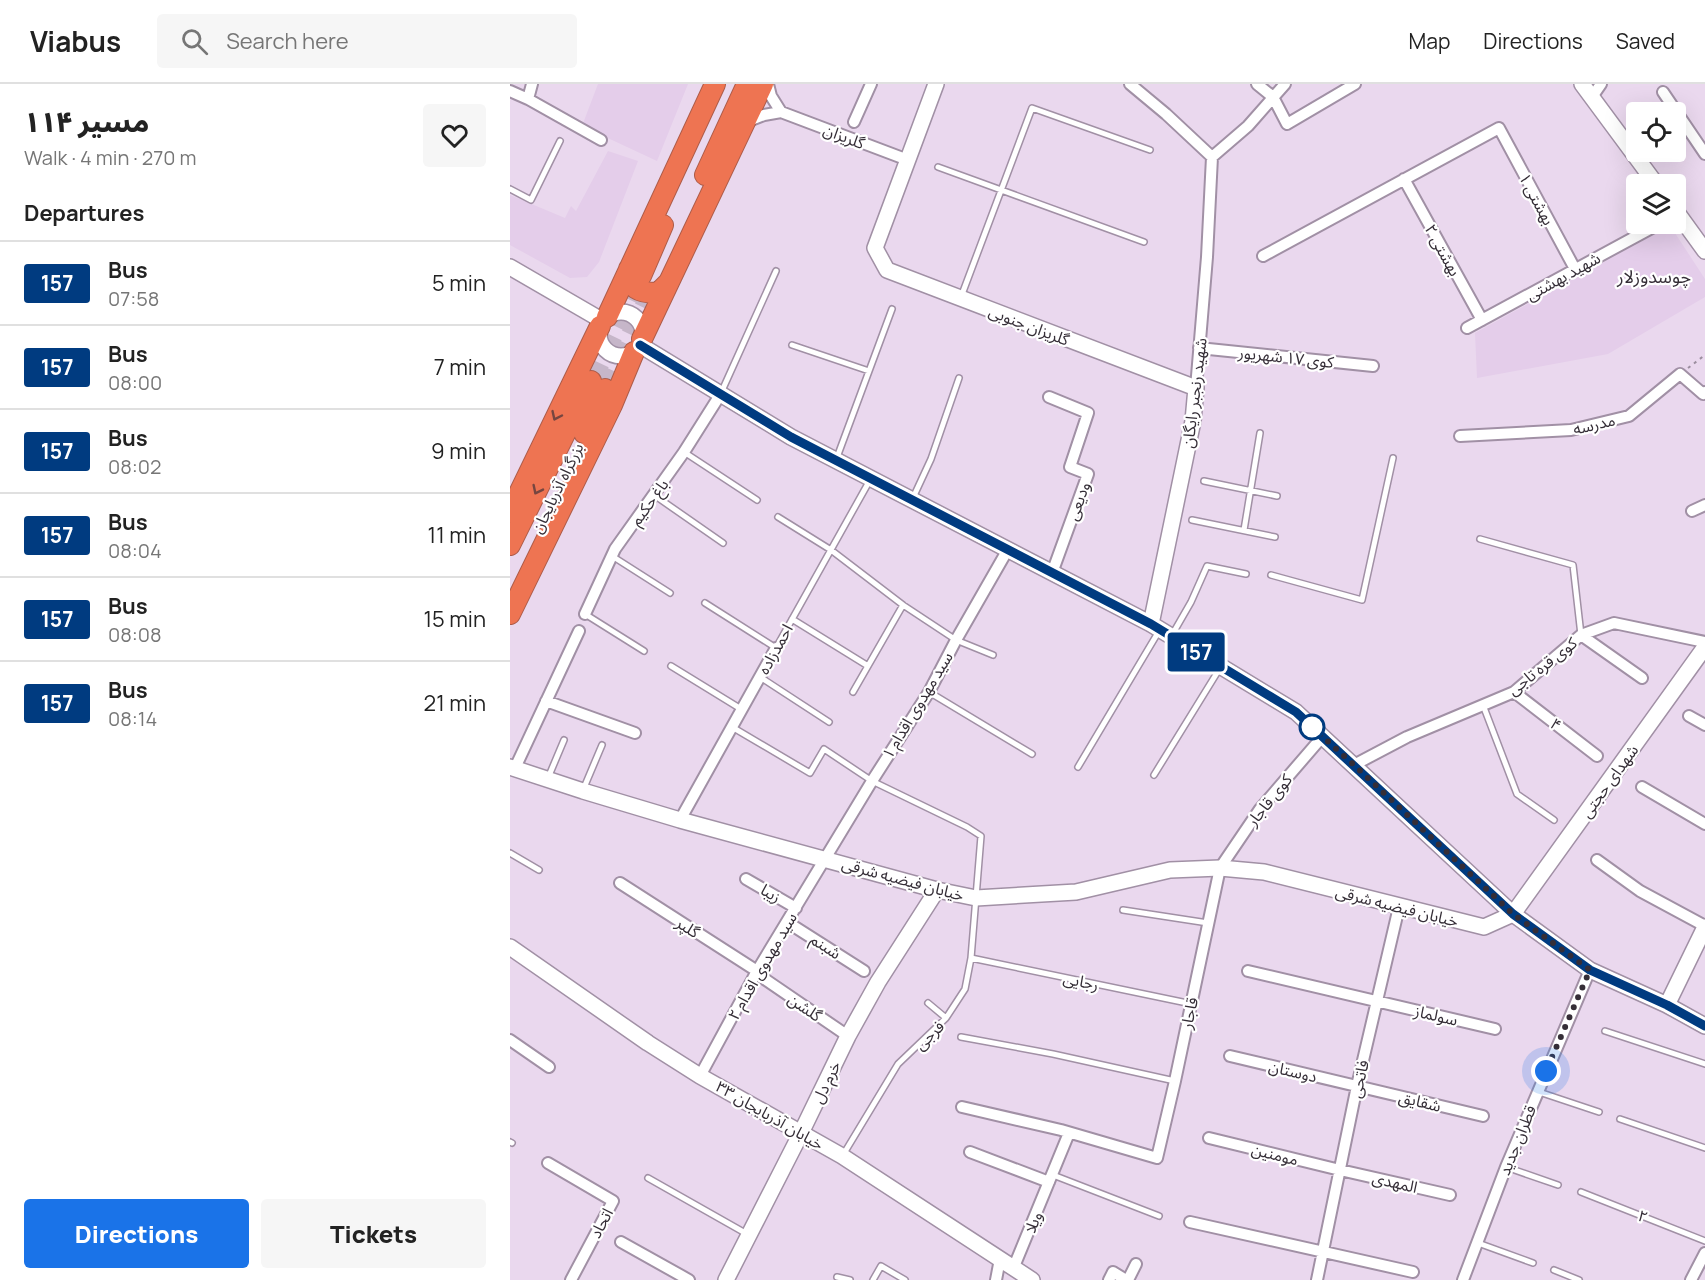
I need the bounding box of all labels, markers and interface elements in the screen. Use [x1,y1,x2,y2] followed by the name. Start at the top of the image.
[157,14,577,68] search box
[30,22,121,60] text: Viabus
[178,25,211,58] icon: search
[226,26,349,56] text: Search here
[1409,27,1450,55] text: Map
[1483,27,1583,55] text: Directions
[1616,27,1675,55] text: Saved
[24,102,149,140] text: مسیر ۱۱۴
[1626,102,1686,234] map controls
[1626,102,1686,162] button: locate
[423,104,486,167] button: heart
[820,118,868,154] street label: گلریزان
[24,144,196,171] text: Walk · 4 min · 270 m
[1514,169,1560,229] street label: بهشتی ۱
[1626,174,1686,234] button: layers
[24,198,144,228] text: Departures
[1420,220,1466,280] street label: بهشتی ۲
[1522,246,1604,306] street label: شهید بهشتی
[108,255,148,285] text: Bus
[1616,264,1691,288] district label: چوسدوزلار
[432,268,486,298] text: 5 min
[41,269,73,297] text: 157
[108,285,159,312] text: 07:58
[986,300,1073,351] street label: گلریزان جنوبی
[1176,337,1212,449] street label: شهید رنجبر رایگان
[108,339,148,369] text: Bus
[1236,341,1335,373] street label: کوی ۱۷ شهریور
[434,352,486,382] text: 7 min
[41,353,73,381] text: 157
[108,369,162,396] text: 08:00
[1571,408,1617,440] street label: مدرسه
[551,409,563,420] one-way arrow
[108,423,148,453] text: Bus
[431,436,486,466] text: 9 min
[41,437,73,465] text: 157
[526,439,588,537] street label: بزرگراه آذربایجان
[108,453,161,480] text: 08:02
[625,474,675,531] street label: باغ حکیم
[1061,479,1095,523] street label: ودیعی
[533,484,544,495] one-way arrow
[108,507,148,537] text: Bus
[428,520,486,550] text: 11 min
[41,521,73,549] text: 157
[108,537,162,564] text: 08:04
[108,591,148,621] text: Bus
[423,604,486,634] text: 15 min
[41,605,73,633] text: 157
[752,620,798,678] street label: احمدزاده
[108,621,162,648] text: 08:08
[1162,632,1230,672] line badge: 157
[1503,632,1582,700] street label: کوی قره تاجی
[1180,638,1212,666] text: 157
[876,647,959,764] street label: سید مهدوی اقدام ۱
[108,675,148,705] text: Bus
[424,688,486,718] text: 21 min
[41,689,73,717] text: 157
[108,705,157,732] text: 08:14
[1546,713,1566,735] street label: ۴
[1299,714,1325,740] unlabelled marker
[1575,740,1643,822] street label: شهدای حجتی
[1241,769,1297,832] street label: کوی قاجار
[839,852,967,906] street label: خیابان فیضیه شرقی
[757,878,785,908] street label: زیبا
[1333,880,1461,932] street label: خیابان فیضیه شرقی
[722,908,804,1025] street label: سید مهدوی اقدام ۲
[671,911,704,943] street label: گلپر
[805,928,846,966] street label: شبنم
[1061,967,1101,995] street label: رجایی
[784,988,827,1027] street label: گلشن
[1175,995,1203,1032] street label: قاجار
[1411,999,1460,1031] street label: سولماز
[909,1015,949,1055] street label: فرجی
[1267,1055,1319,1087] street label: دوستان
[1531,1056,1561,1086] your location
[806,1057,848,1108] street label: خرم دل
[1344,1058,1374,1100] street label: فاتحی
[712,1075,828,1155] street label: خیابان آذربایجان ۳۳
[1397,1085,1443,1117] street label: شقایق
[1493,1102,1541,1178] street label: قطران جدید
[1249,1138,1301,1170] street label: مومنین
[1370,1166,1420,1198] street label: المهدی
[24,1199,249,1268] button: Directions
[261,1199,486,1268] button: Tickets
[584,1204,618,1242] street label: اتحاد
[1635,1204,1651,1228] street label: ۲
[1019,1208,1047,1236] street label: ویلا

